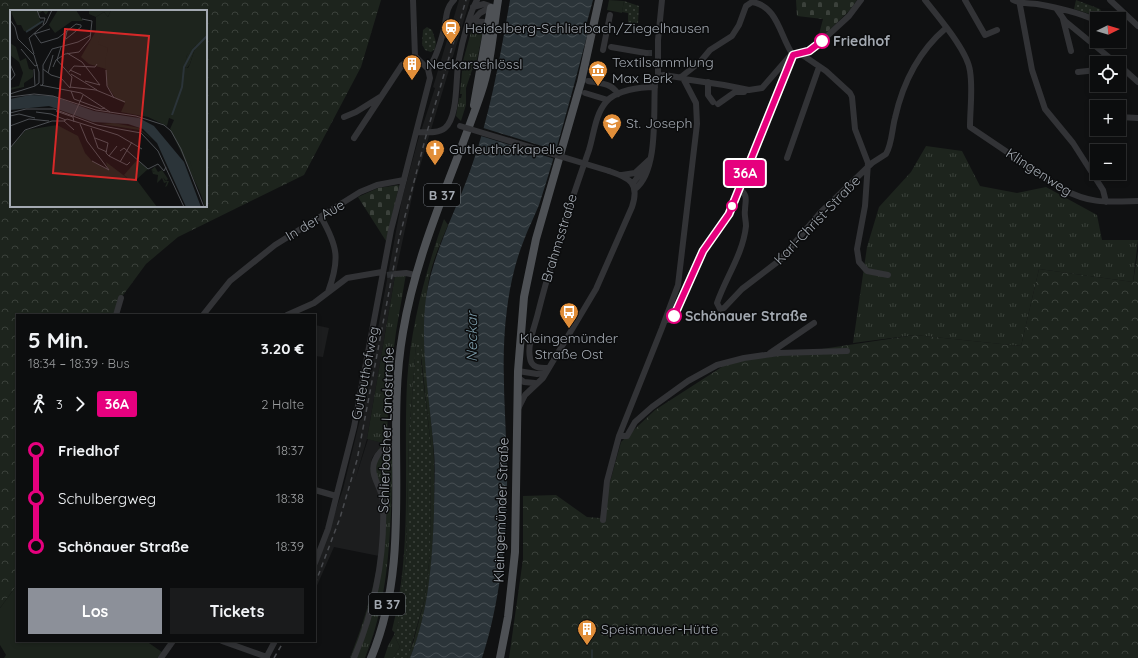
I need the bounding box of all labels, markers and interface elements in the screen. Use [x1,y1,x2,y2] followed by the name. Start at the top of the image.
[10,10,207,207] inset map
[1090,12,1126,48] north arrow
[1090,12,1126,180] map controls
[440,17,462,45] station icon: Heidelberg-Schlierbach/Ziegelhausen
[465,19,710,37] place label: Heidelberg-Schlierbach/Ziegelhausen
[833,32,891,50] place label: Friedhof
[814,33,830,49] marker: Friedhof
[401,53,423,81] building icon: Neckarschlössl
[612,53,714,87] place label: Textilsammlung Max Berk
[426,55,522,73] place label: Neckarschlössl
[1090,56,1126,92] button: locate
[587,59,609,87] museum icon: Textilsammlung Max Berk
[1090,100,1126,136] button: +
[601,112,623,140] school or university icon: St. Joseph
[626,114,692,132] place label: St. Joseph
[424,138,446,166] church icon: Gutleuthofkapelle
[449,140,563,158] place label: Gutleuthofkapelle
[1003,144,1075,200] street label: Klingenweg
[1090,144,1126,180] button: −
[722,160,768,186] line badge: 36A
[733,164,757,182] text: 36A
[770,172,864,268] street label: Karl-Christ-Straße
[424,184,460,206] road number: B 37
[537,192,581,284] street label: Brahmsstraße
[282,195,348,245] street label: In der Aue
[726,200,738,212] unlabelled marker
[558,301,580,329] bus stop icon: Kleingemünder Straße Ost
[685,307,807,325] place label: Schönauer Straße
[666,308,682,324] marker: Schönauer Straße
[462,310,481,362] water label: Neckar
[347,325,383,421] street label: Gutleuthofweg
[28,326,89,354] text: 5 Min.
[520,329,619,363] place label: Kleingemünder Straße Ost
[261,339,304,358] text: 3.20 €
[374,347,398,513] street label: Schlierbacher Landstraße
[28,355,130,371] text: 18:34 – 18:39 · Bus
[28,393,50,415] icon: walk
[69,393,91,415] icon: forward
[105,395,129,413] text: 36A
[56,396,63,412] text: 3
[261,396,304,412] text: 2 Halte
[489,437,513,583] street label: Kleingemünder Straße
[58,441,119,460] text: Friedhof
[276,442,304,458] text: 18:37
[58,489,156,508] text: Schulbergweg
[276,490,304,506] text: 18:38
[58,537,189,556] text: Schönauer Straße
[276,538,304,554] text: 18:39
[28,588,162,634] button: Los
[170,588,304,634] button: Tickets
[369,593,405,615] road number: B 37
[576,618,598,646] building icon: Speismauer-Hütte
[601,620,718,638] place label: Speismauer-Hütte

